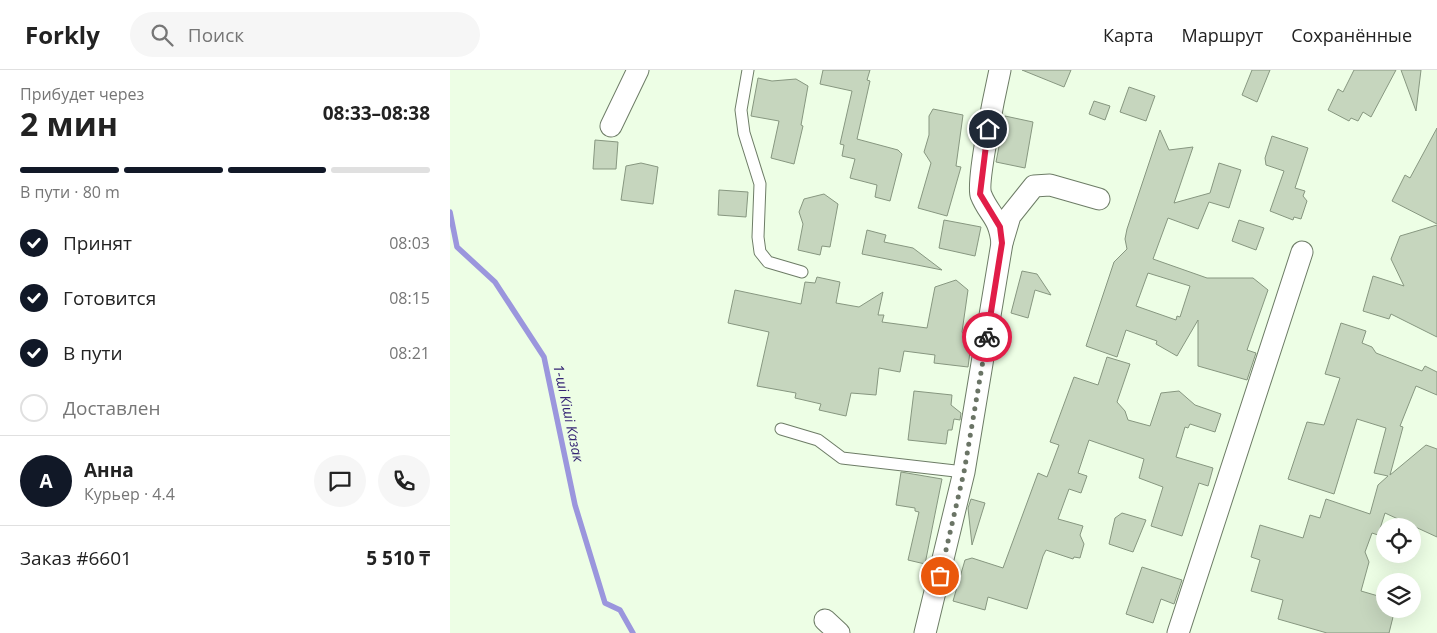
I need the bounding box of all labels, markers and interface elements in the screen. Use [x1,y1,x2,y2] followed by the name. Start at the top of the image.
[130,12,480,57] search box
[25,18,100,51] text: Forkly
[148,21,176,49] icon: search
[188,22,244,48] text: Поиск
[1103,23,1153,47] text: Карта
[1181,23,1263,47] text: Маршрут
[1291,23,1412,47] text: Сохранённые
[20,83,144,105] text: Прибудет через
[323,100,430,126] text: 08:33–08:38
[20,102,118,145] text: 2 мин
[967,108,1009,150] pin
[974,115,1002,143] icon: home
[20,181,120,203] text: В пути · 80 m
[20,229,48,257] icon: check
[63,230,132,256] text: Принят
[389,232,430,254] text: 08:03
[20,284,48,312] icon: check
[63,285,156,311] text: Готовится
[389,287,430,309] text: 08:15
[962,312,1012,362] courier
[973,323,1001,351] icon: bike
[20,339,48,367] icon: check
[63,340,123,366] text: В пути
[389,342,430,364] text: 08:21
[549,363,589,465] water label: 1-ші Кіші Казак
[63,395,161,421] text: Доставлен
[314,455,366,507] button: chat
[378,455,430,507] button: phone
[84,457,134,483] text: Анна
[39,468,53,494] text: А
[84,483,175,505] text: Курьер · 4.4
[1376,518,1421,618] map controls
[1376,518,1421,563] button: locate
[20,545,132,571] text: Заказ #6601
[366,545,430,571] text: 5 510 ₸
[919,555,961,597] pin
[926,562,954,590] icon: bag
[1376,573,1421,618] button: layers

